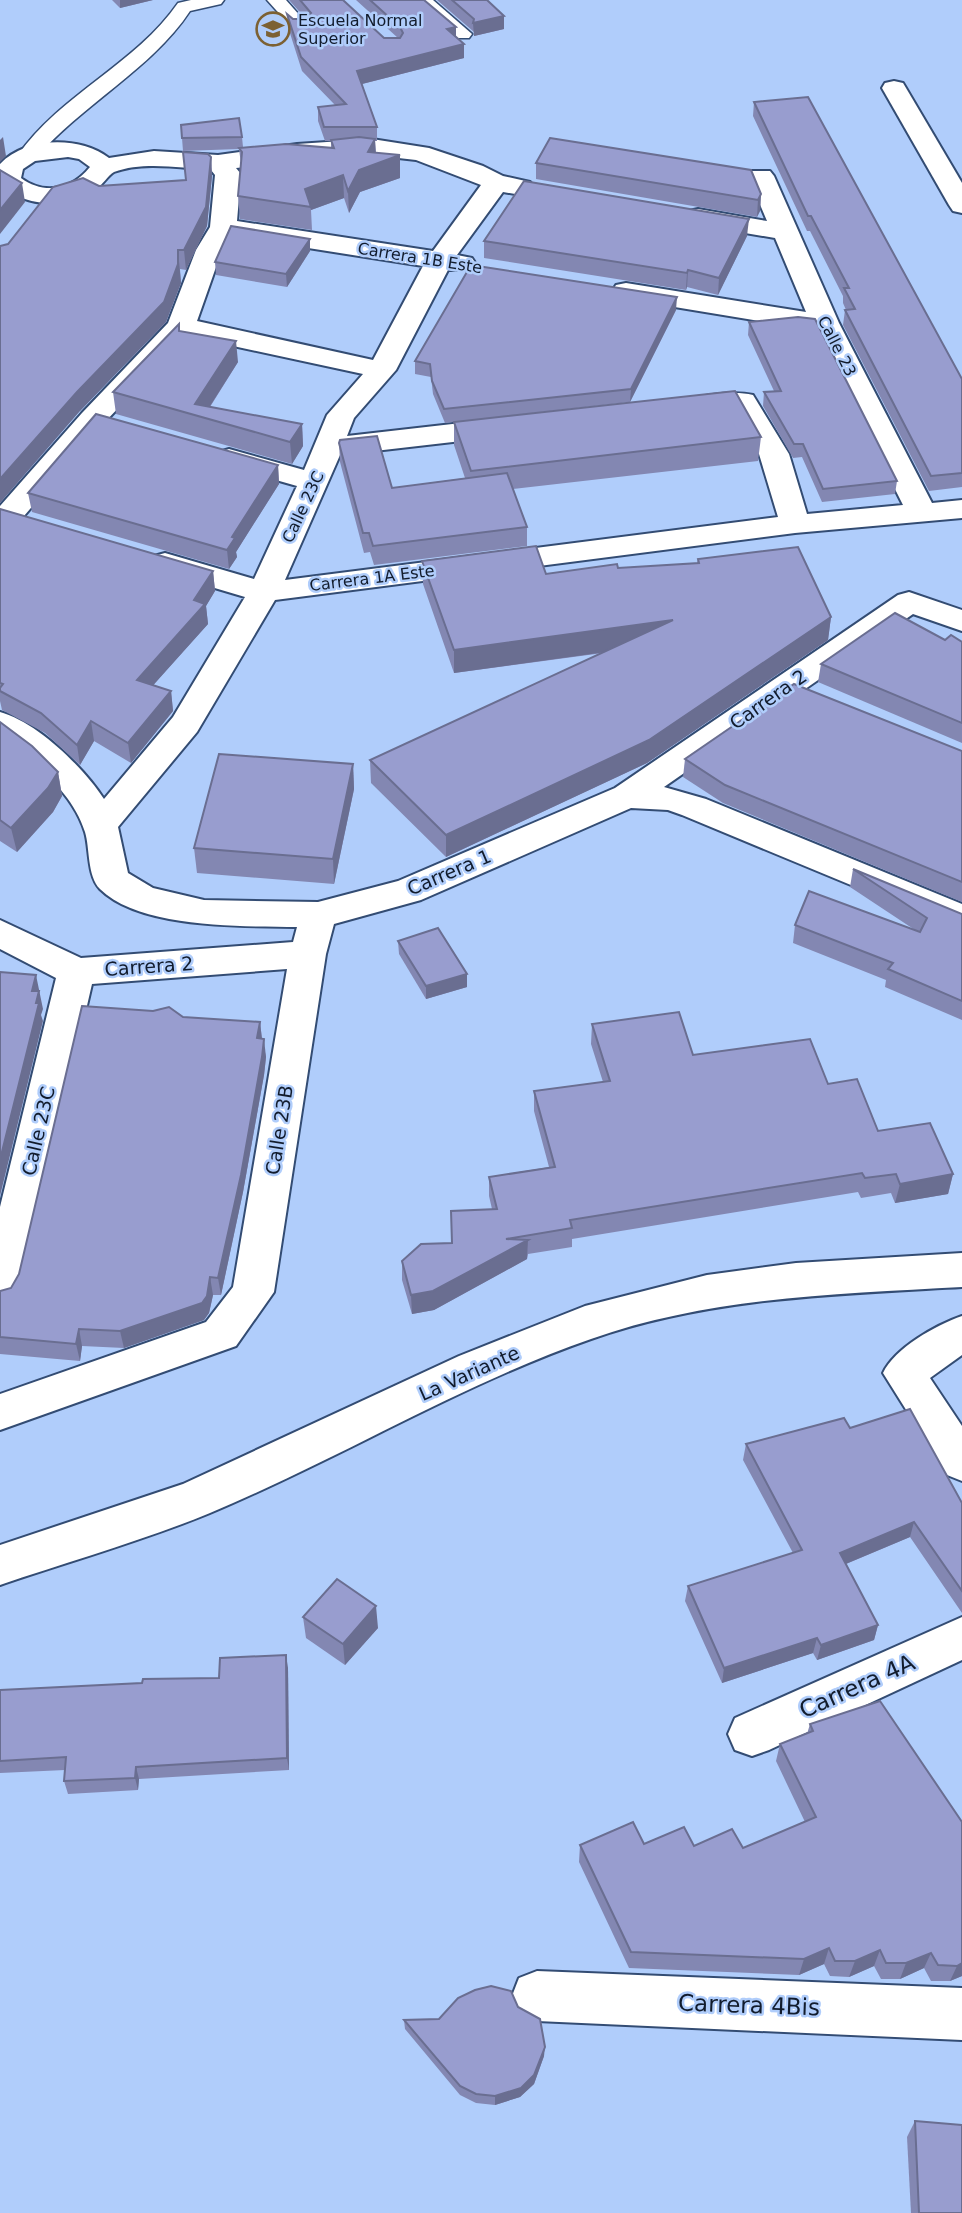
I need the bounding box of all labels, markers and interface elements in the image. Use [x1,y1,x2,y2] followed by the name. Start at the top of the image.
[254,10,292,48] school or university icon: Escuela Normal Superior
[298,11,422,48] place label: Escuela Normal Superior
[356,239,484,277] street label: Carrera 1B Este
[814,313,860,379] street label: Calle 23
[278,468,328,546] street label: Calle 23C
[309,561,435,595] street label: Carrera 1A Este
[725,664,811,734] street label: Carrera 2
[404,844,494,900] street label: Carrera 1
[104,952,194,980] street label: Carrera 2
[17,1084,59,1178] street label: Calle 23C
[261,1084,297,1176] street label: Calle 23B
[415,1341,523,1405] street label: La Variante
[795,1649,919,1723] street label: Carrera 4A
[678,1990,820,2020] street label: Carrera 4Bis

